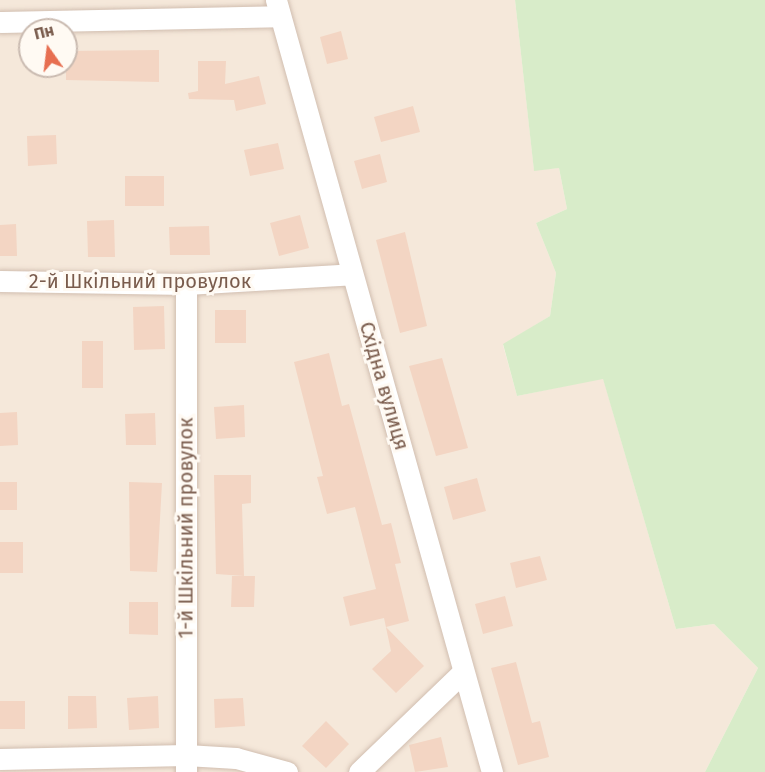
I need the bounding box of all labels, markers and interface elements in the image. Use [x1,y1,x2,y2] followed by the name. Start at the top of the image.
[18,18,78,78] north arrow
[32,20,56,44] text: Пн
[29,269,251,293] street label: 2-й Шкільний провулок
[354,319,414,453] street label: Східна вулиця
[174,417,198,639] street label: 1-й Шкільний провулок

